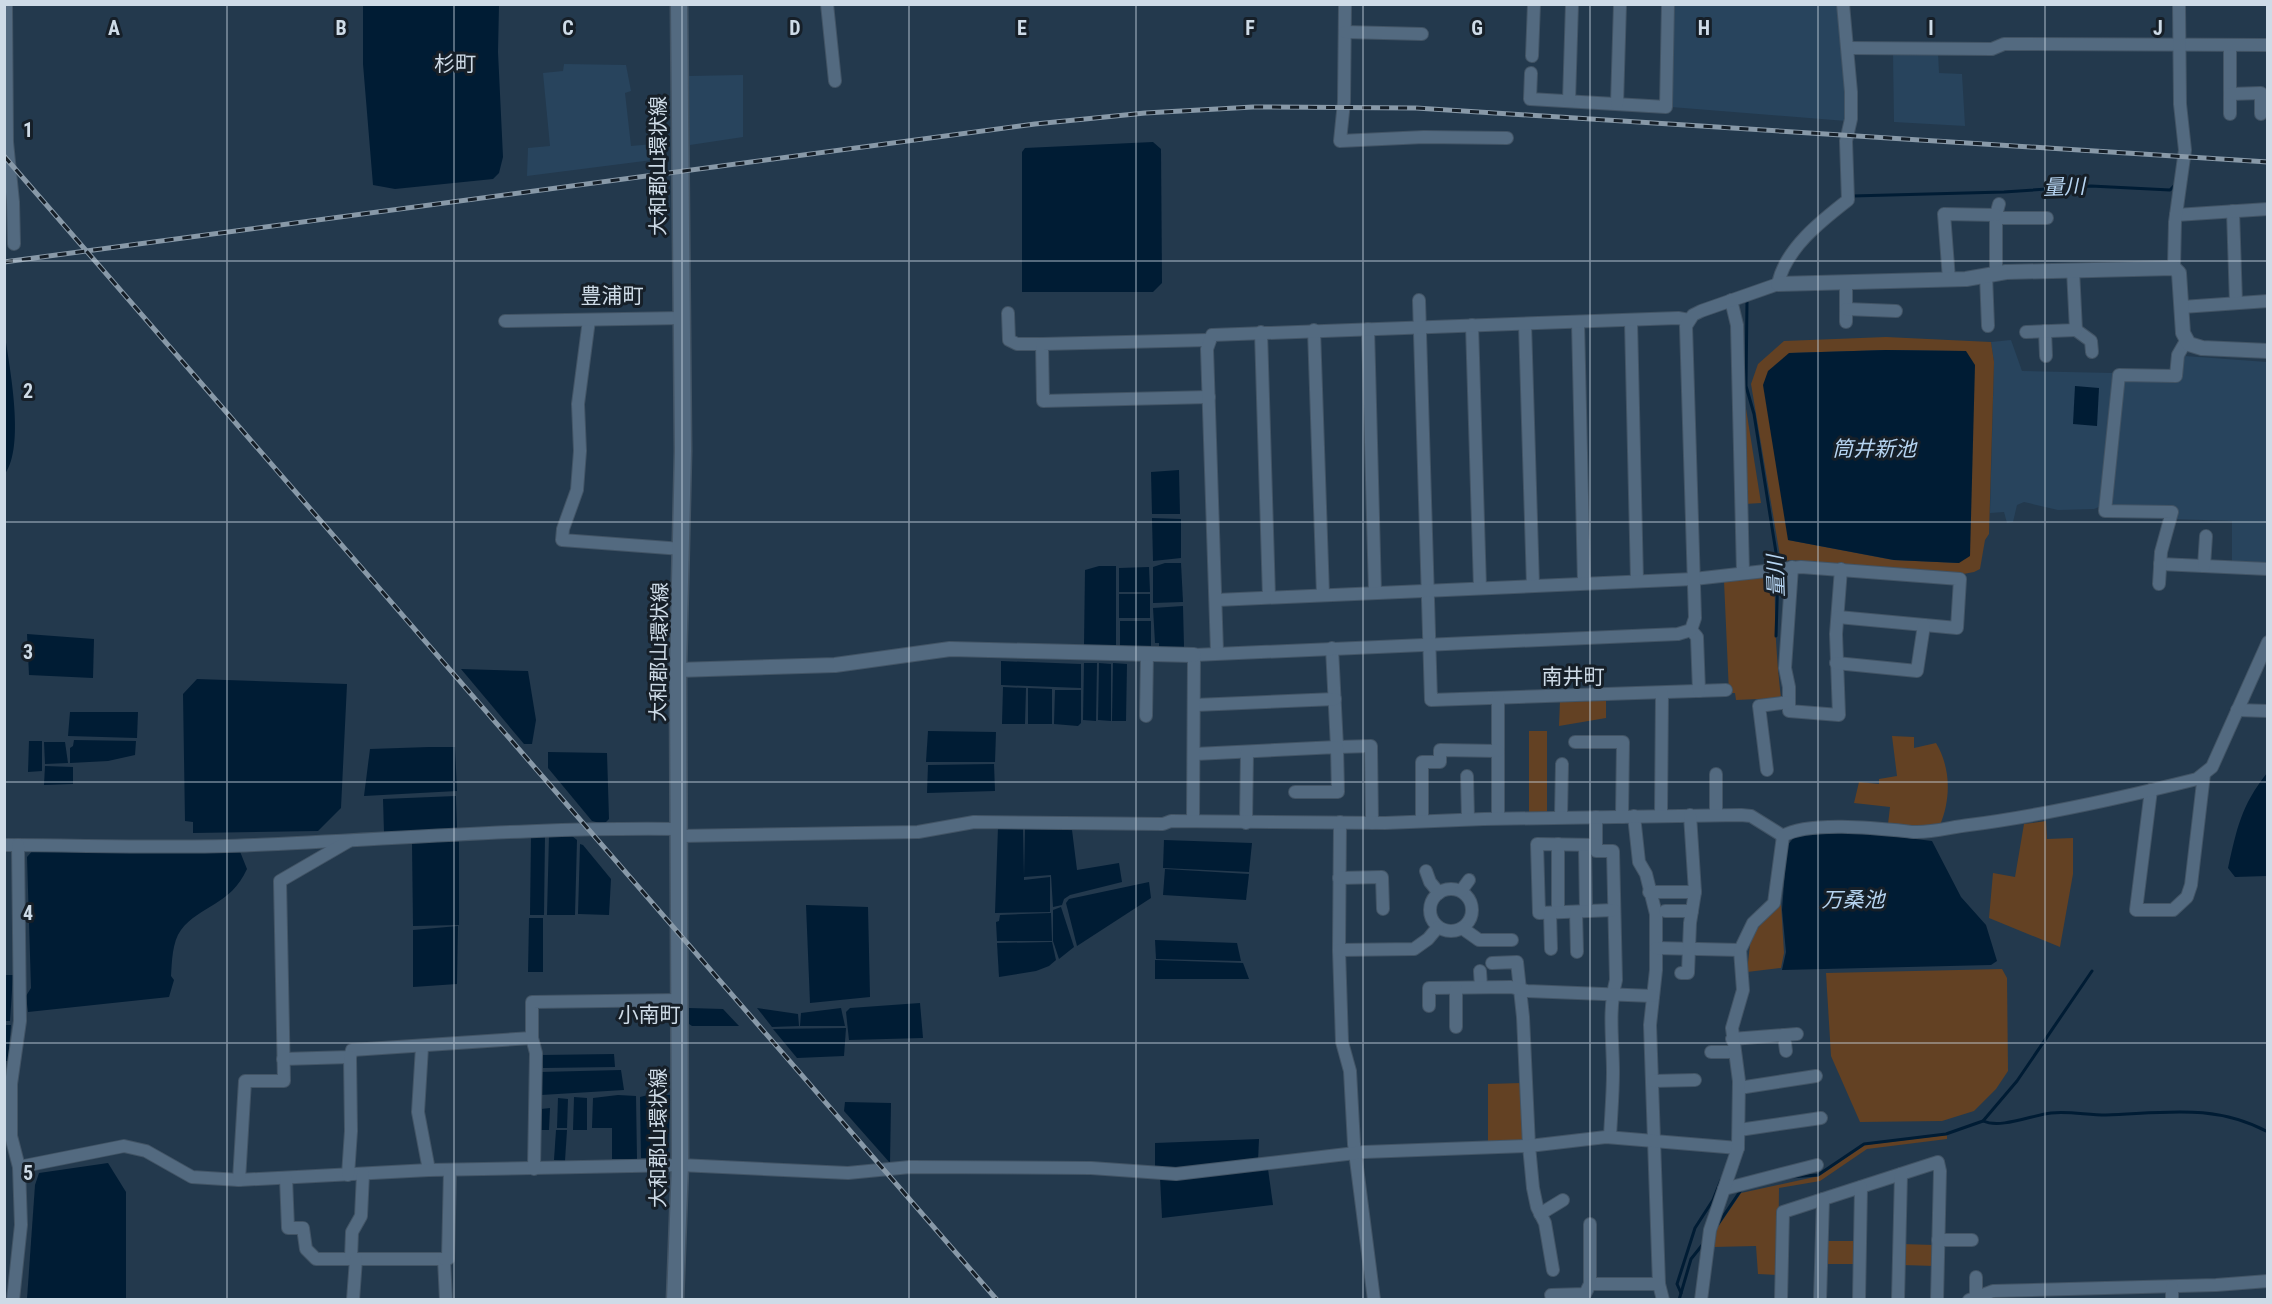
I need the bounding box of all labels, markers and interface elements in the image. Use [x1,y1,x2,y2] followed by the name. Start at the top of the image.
[108,16,120,40] text: A
[335,16,347,40] text: B
[562,16,574,40] text: C
[789,16,801,40] text: D
[1017,16,1027,40] text: E
[1245,16,1255,40] text: F
[1471,16,1483,40] text: G
[1698,16,1710,40] text: H
[1928,16,1934,40] text: I
[2153,16,2163,40] text: J
[434,52,476,76] district label: 杉町
[646,96,670,236] street label: 大和郡山環状線
[23,118,33,142] text: 1
[2043,174,2087,200] water label: 量川
[581,284,644,308] district label: 豊浦町
[23,379,33,403] text: 2
[1832,437,1918,461] water label: 筒井新池
[1763,553,1789,597] water label: 量川
[646,582,672,722] street label: 大和郡山環状線
[23,640,33,664] text: 3
[1542,665,1605,689] district label: 南井町
[1822,888,1886,912] water label: 万桑池
[23,901,33,925] text: 4
[618,1003,681,1027] district label: 小南町
[646,1068,670,1208] street label: 大和郡山環状線
[23,1161,33,1185] text: 5

